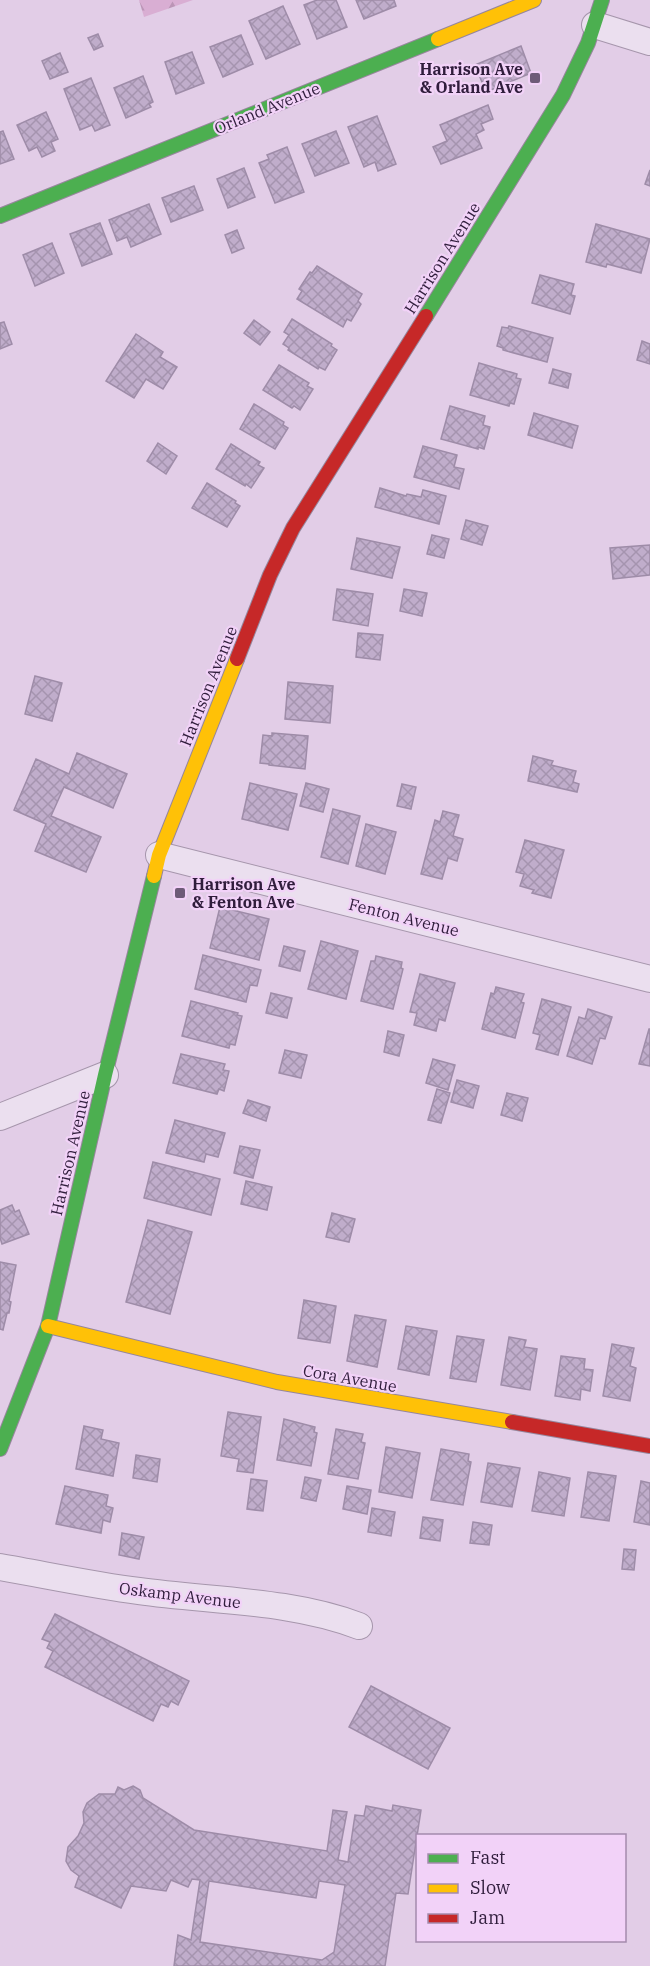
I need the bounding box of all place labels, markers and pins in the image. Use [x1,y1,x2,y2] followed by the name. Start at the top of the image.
[419,59,523,97] place label: Harrison Ave & Orland Ave
[528,71,542,85] marker: Harrison Ave & Orland Ave
[192,874,296,912] place label: Harrison Ave & Fenton Ave
[173,886,187,900] marker: Harrison Ave & Fenton Ave

